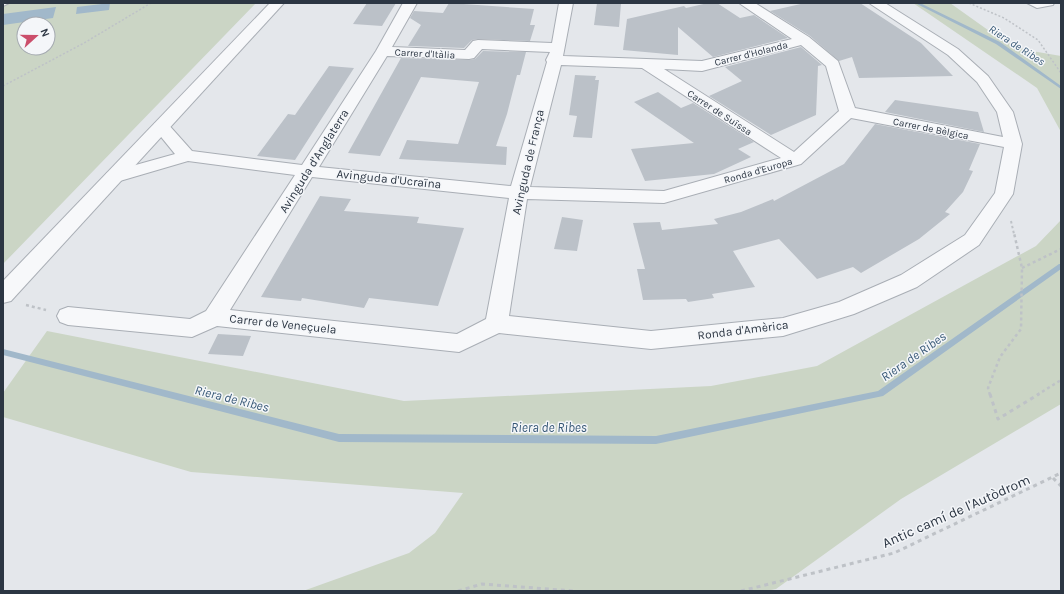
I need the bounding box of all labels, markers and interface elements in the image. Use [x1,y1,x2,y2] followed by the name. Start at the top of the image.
[16,16,56,56] north arrow
[986,22,1047,68] water label: Riera de Ribes
[37,27,52,39] text: N
[713,39,789,69] street label: Carrer d'Holanda
[394,46,456,62] street label: Carrer d'Itàlia
[685,88,754,138] street label: Carrer de Suïssa
[276,107,352,215] street label: Avinguda d'Anglaterra
[509,108,547,216] street label: Avinguda de França
[892,116,970,142] street label: Carrer de Bèlgica
[723,155,794,186] street label: Ronda d'Europa
[336,167,442,191] street label: Avinguda d'Ucraïna
[229,311,337,337] street label: Carrer de Veneçuela
[697,317,789,343] street label: Ronda d'Amèrica
[878,328,949,384] water label: Riera de Ribes
[193,382,271,415] water label: Riera de Ribes
[511,420,587,435] water label: Riera de Ribes
[880,471,1033,552] street label: Antic camí de l'Autòdrom

